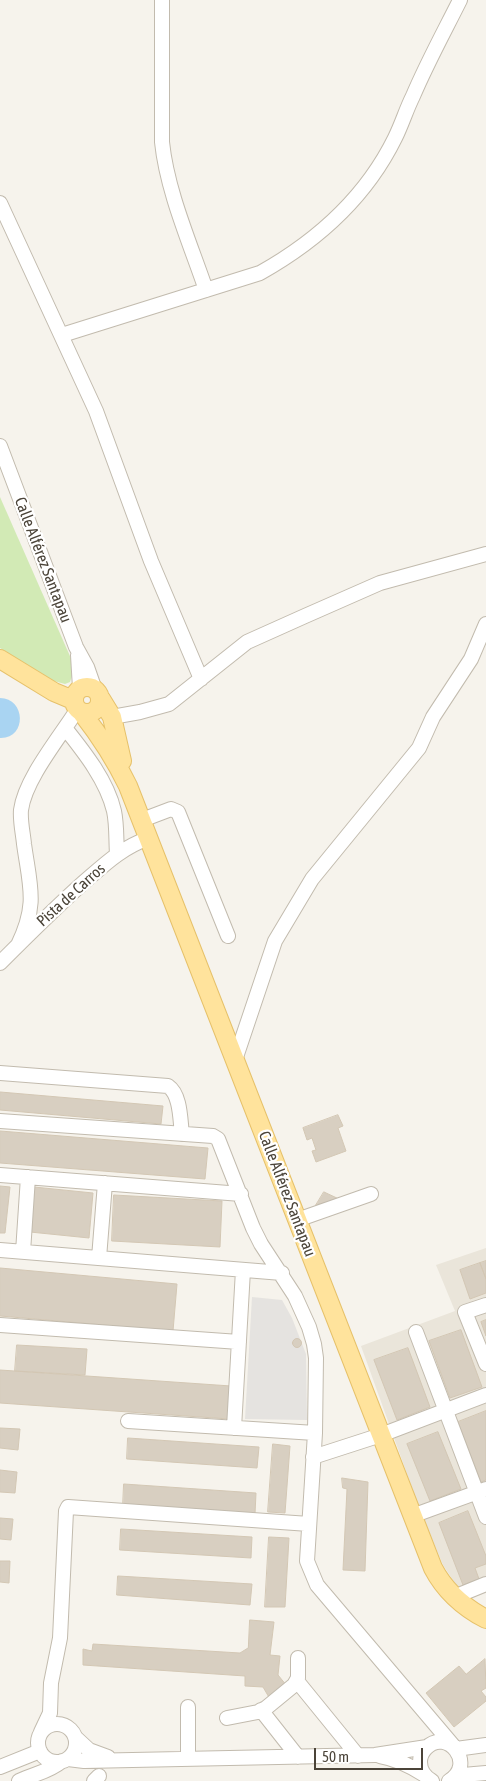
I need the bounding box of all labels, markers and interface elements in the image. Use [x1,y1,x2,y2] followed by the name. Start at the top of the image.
[10,495,76,625] street label: Calle Alférez Santapau
[33,859,109,931] street label: Pista de Carros
[254,1129,320,1259] street label: Calle Alférez Santapau
[316,1738,425,1770] scale bar
[322,1748,349,1765] text: 50 m

